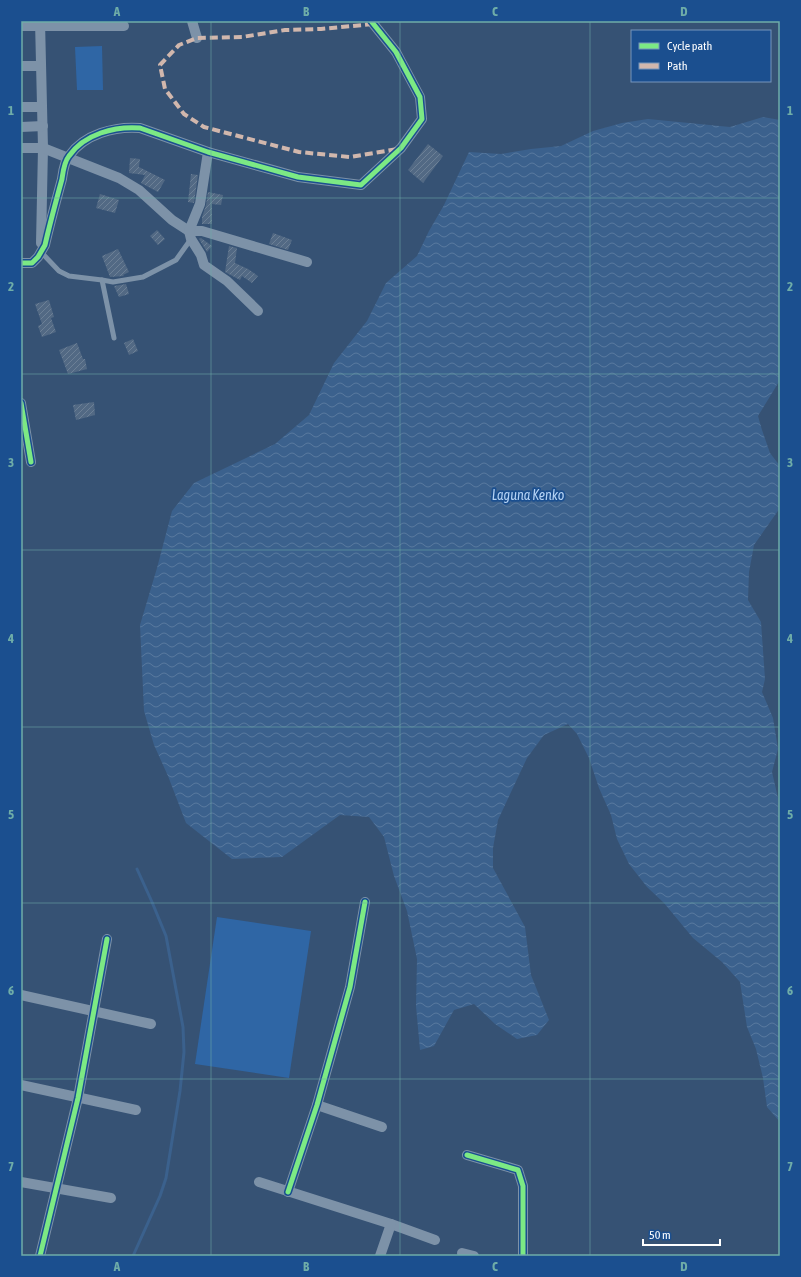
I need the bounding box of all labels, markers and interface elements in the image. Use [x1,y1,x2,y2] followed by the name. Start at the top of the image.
[113,4,121,19] text: A
[303,4,310,19] text: B
[492,4,498,19] text: C
[680,4,688,19] text: D
[631,30,771,82] legend
[667,39,712,53] text: Cycle path
[667,59,688,73] text: Path
[8,103,14,118] text: 1
[787,103,793,118] text: 1
[8,279,14,294] text: 2
[787,279,793,294] text: 2
[8,455,14,470] text: 3
[787,455,793,470] text: 3
[492,487,565,503] water label: Laguna Kenko
[7,631,14,646] text: 4
[786,631,793,646] text: 4
[8,807,14,822] text: 5
[787,807,793,822] text: 5
[8,983,14,998] text: 6
[787,983,793,998] text: 6
[8,1159,14,1174] text: 7
[787,1159,793,1174] text: 7
[643,1221,720,1247] scale bar
[649,1228,671,1242] text: 50 m
[113,1259,121,1274] text: A
[303,1259,310,1274] text: B
[492,1259,498,1274] text: C
[680,1259,688,1274] text: D

